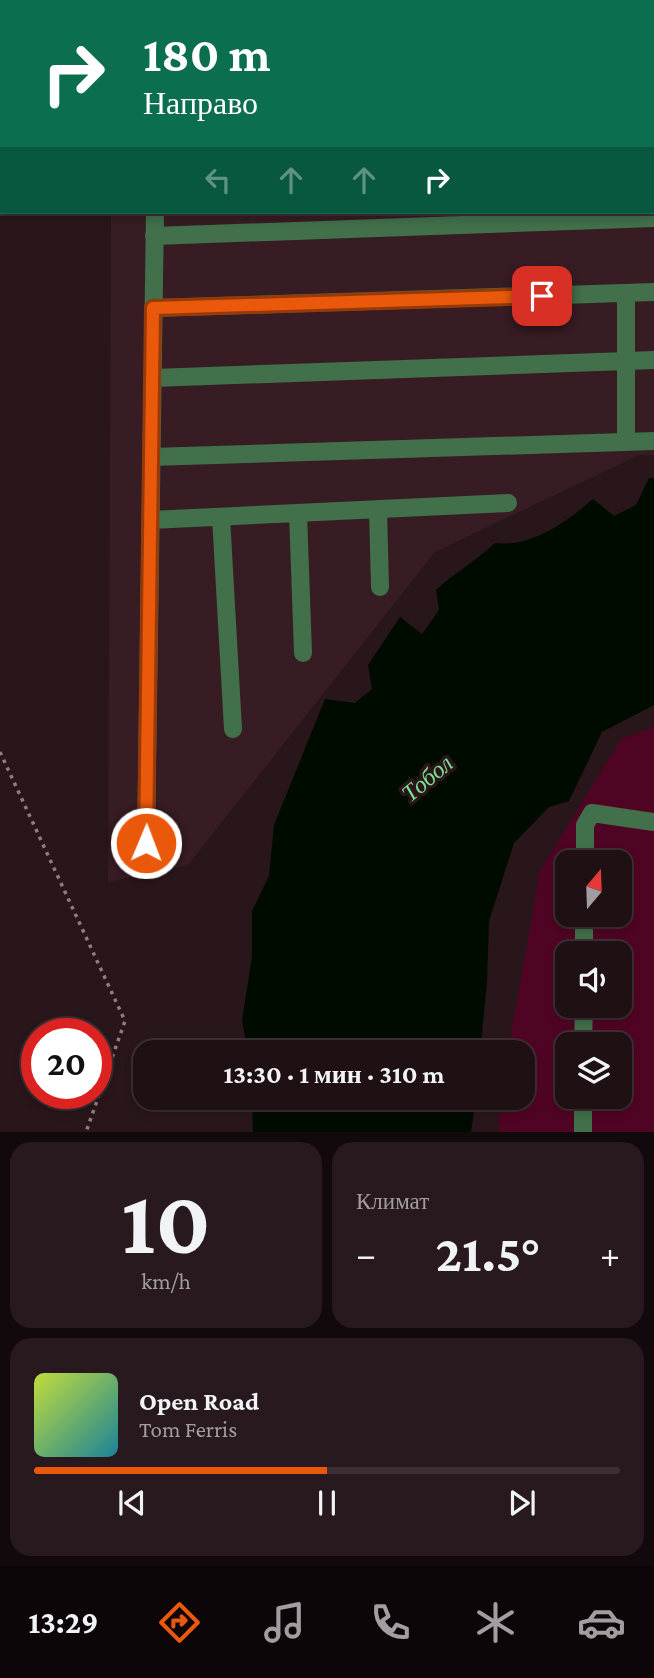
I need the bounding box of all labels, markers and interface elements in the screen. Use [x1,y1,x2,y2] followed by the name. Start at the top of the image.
[143,27,271,82] text: 180 m
[28,28,119,119] icon: right
[143,85,258,121] text: Направо
[199,161,237,199] icon: left
[272,161,310,199] icon: ahead
[345,161,383,199] icon: ahead
[418,161,456,199] icon: right
[512,266,572,326] pin
[523,277,561,315] icon: arrive
[396,749,458,807] water label: Тобол
[109,806,183,880] position arrow
[555,850,632,928] north arrow
[555,850,632,1109] map controls
[555,941,632,1018] button: sound
[21,1018,112,1109] speed limit sign: 20
[555,1032,632,1109] button: layers
[224,1060,444,1089] text: 13:30 · 1 мин · 310 m
[121,1171,211,1273] text: 10
[356,1188,429,1214] text: Климат
[436,1224,541,1282] text: 21.5°
[356,1233,376,1275] text: −
[600,1233,620,1275] text: +
[141,1268,191,1294] text: km/h
[139,1387,259,1416] text: Open Road
[139,1416,237,1442] text: Tom Ferris
[113,1484,151,1522] icon: previous
[308,1484,346,1522] icon: pause
[503,1484,541,1522] icon: next
[155,1598,204,1647] icon: directions
[260,1598,309,1647] icon: music
[366,1598,415,1647] icon: phone
[471,1598,520,1647] icon: climate
[577,1598,626,1647] icon: car
[28,1604,98,1640] text: 13:29

